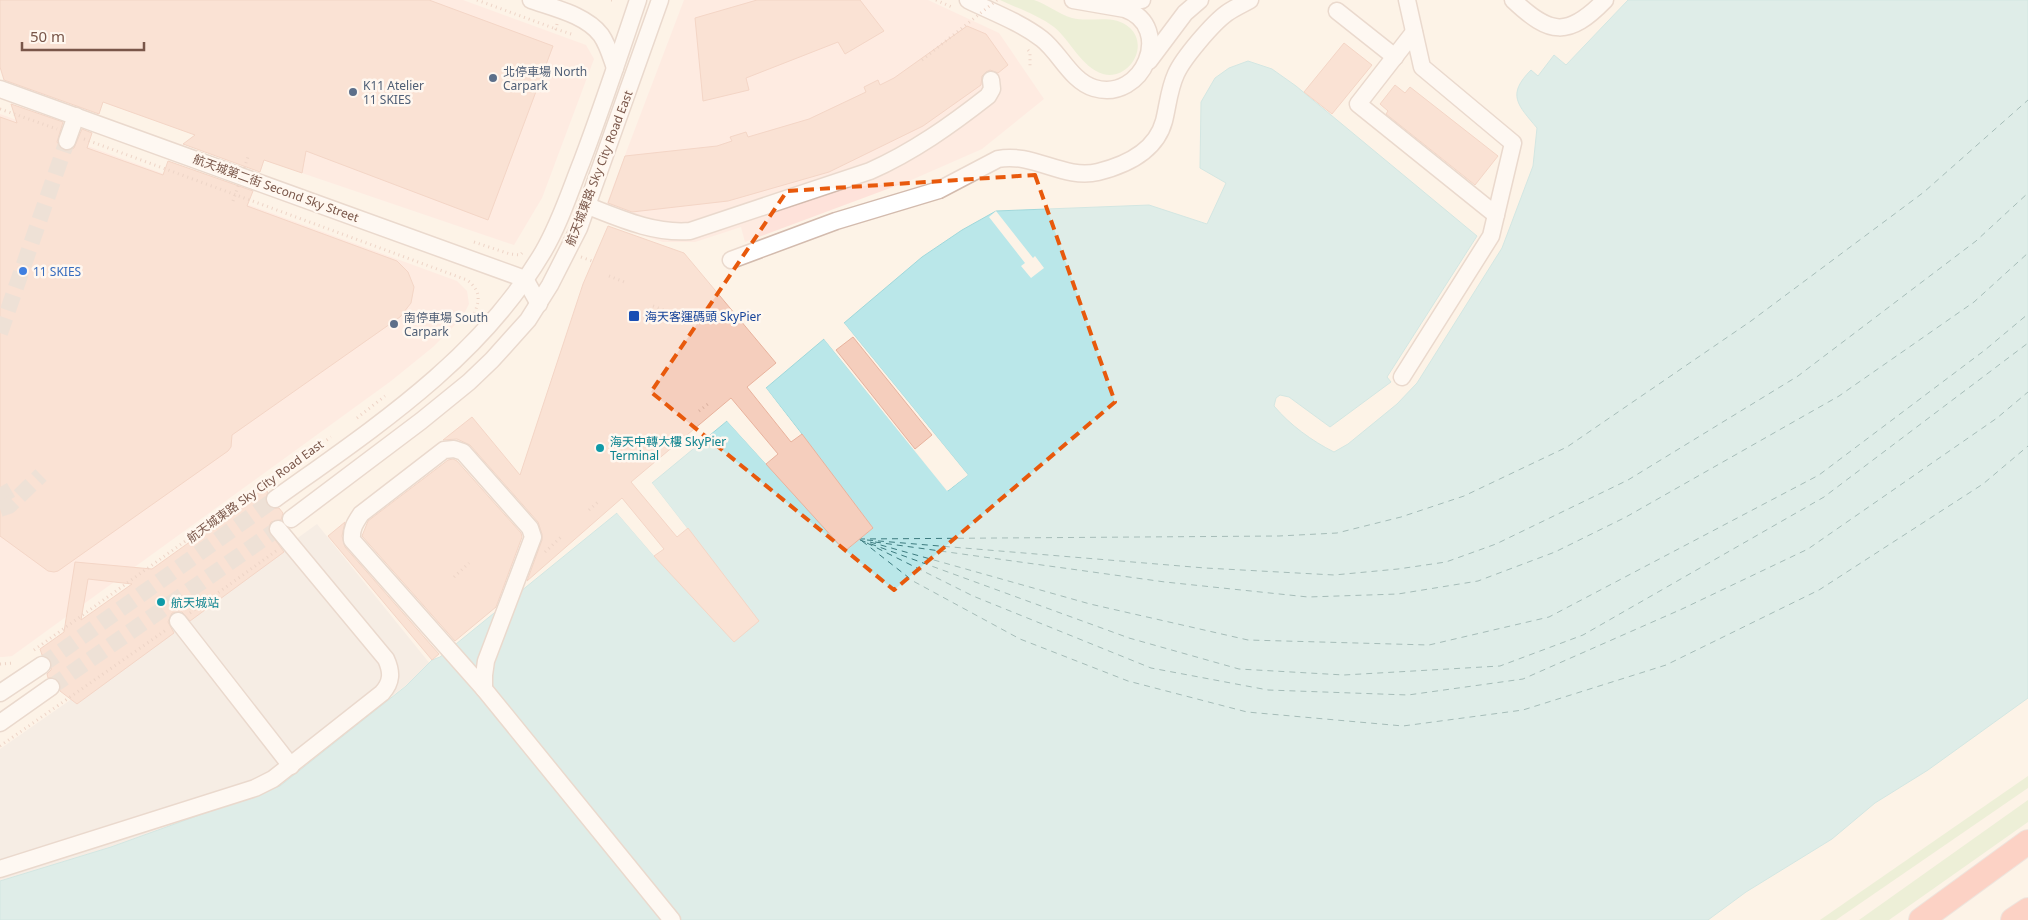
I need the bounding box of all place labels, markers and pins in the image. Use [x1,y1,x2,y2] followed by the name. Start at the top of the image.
[503,63,587,94] place label: 北停車場 North Carpark
[487,72,499,84] marker: 北停車場 North Carpark
[363,77,424,108] place label: K11 Atelier 11 SKIES
[347,86,359,98] marker: K11 Atelier 11 SKIES
[33,263,82,280] place label: 11 SKIES
[17,265,29,277] marker: 11 SKIES
[645,308,761,325] place label: 海天客運碼頭 SkyPier
[404,309,488,340] place label: 南停車場 South Carpark
[627,309,641,323] marker: 海天客運碼頭 SkyPier
[388,318,400,330] marker: 南停車場 South Carpark
[610,433,726,464] place label: 海天中轉大樓 SkyPier Terminal
[594,442,606,454] marker: 海天中轉大樓 SkyPier Terminal
[171,594,219,611] place label: 航天城站
[155,596,167,608] marker: 航天城站

